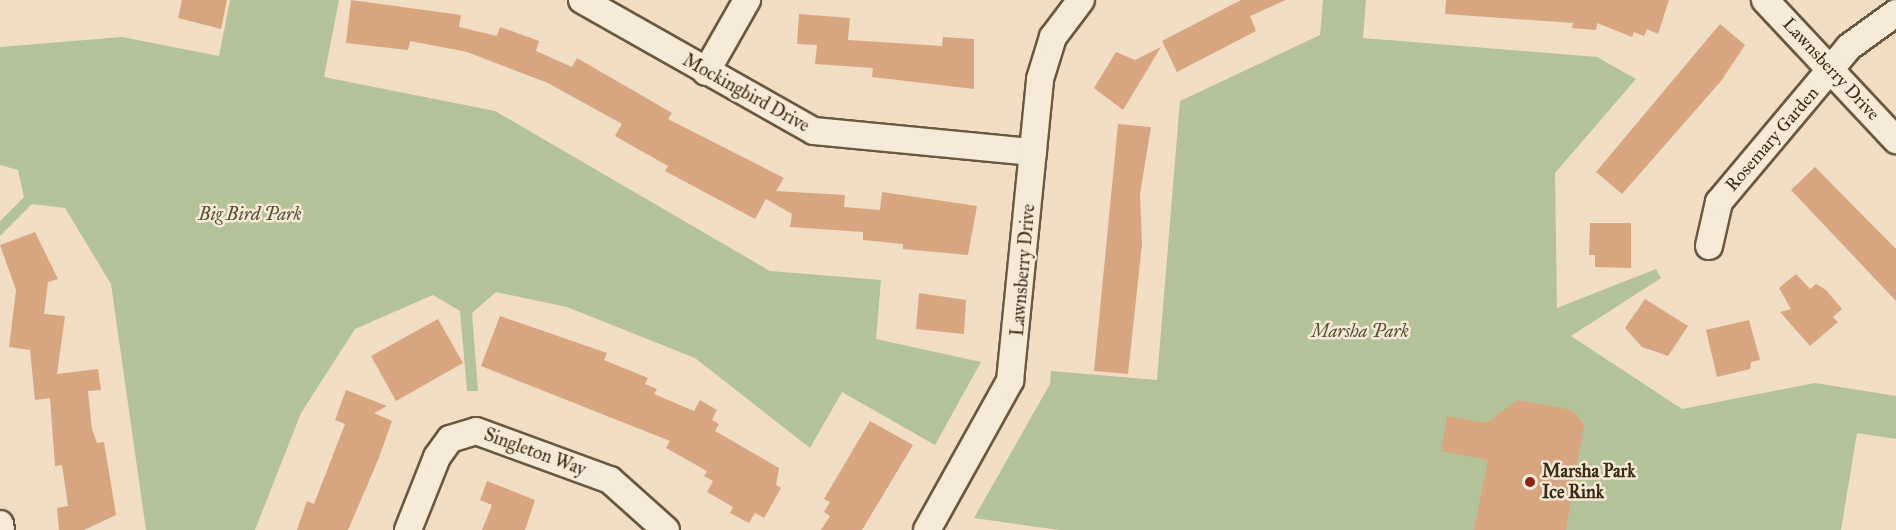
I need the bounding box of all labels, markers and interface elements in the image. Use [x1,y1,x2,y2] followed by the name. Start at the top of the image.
[1778,13,1884,125] street label: Lawnsberry Drive
[679,49,813,137] street label: Mockingbird Drive
[1721,82,1823,196] street label: Rosemary Garden
[198,203,302,225] park label: Big Bird Park
[1006,203,1040,337] street label: Lawnsberry Drive
[1311,320,1409,342] park label: Marsha Park
[481,424,589,480] street label: Singleton Way
[1542,461,1635,504] place label: Marsha Park Ice Rink
[1523,475,1537,489] marker: Marsha Park Ice Rink

